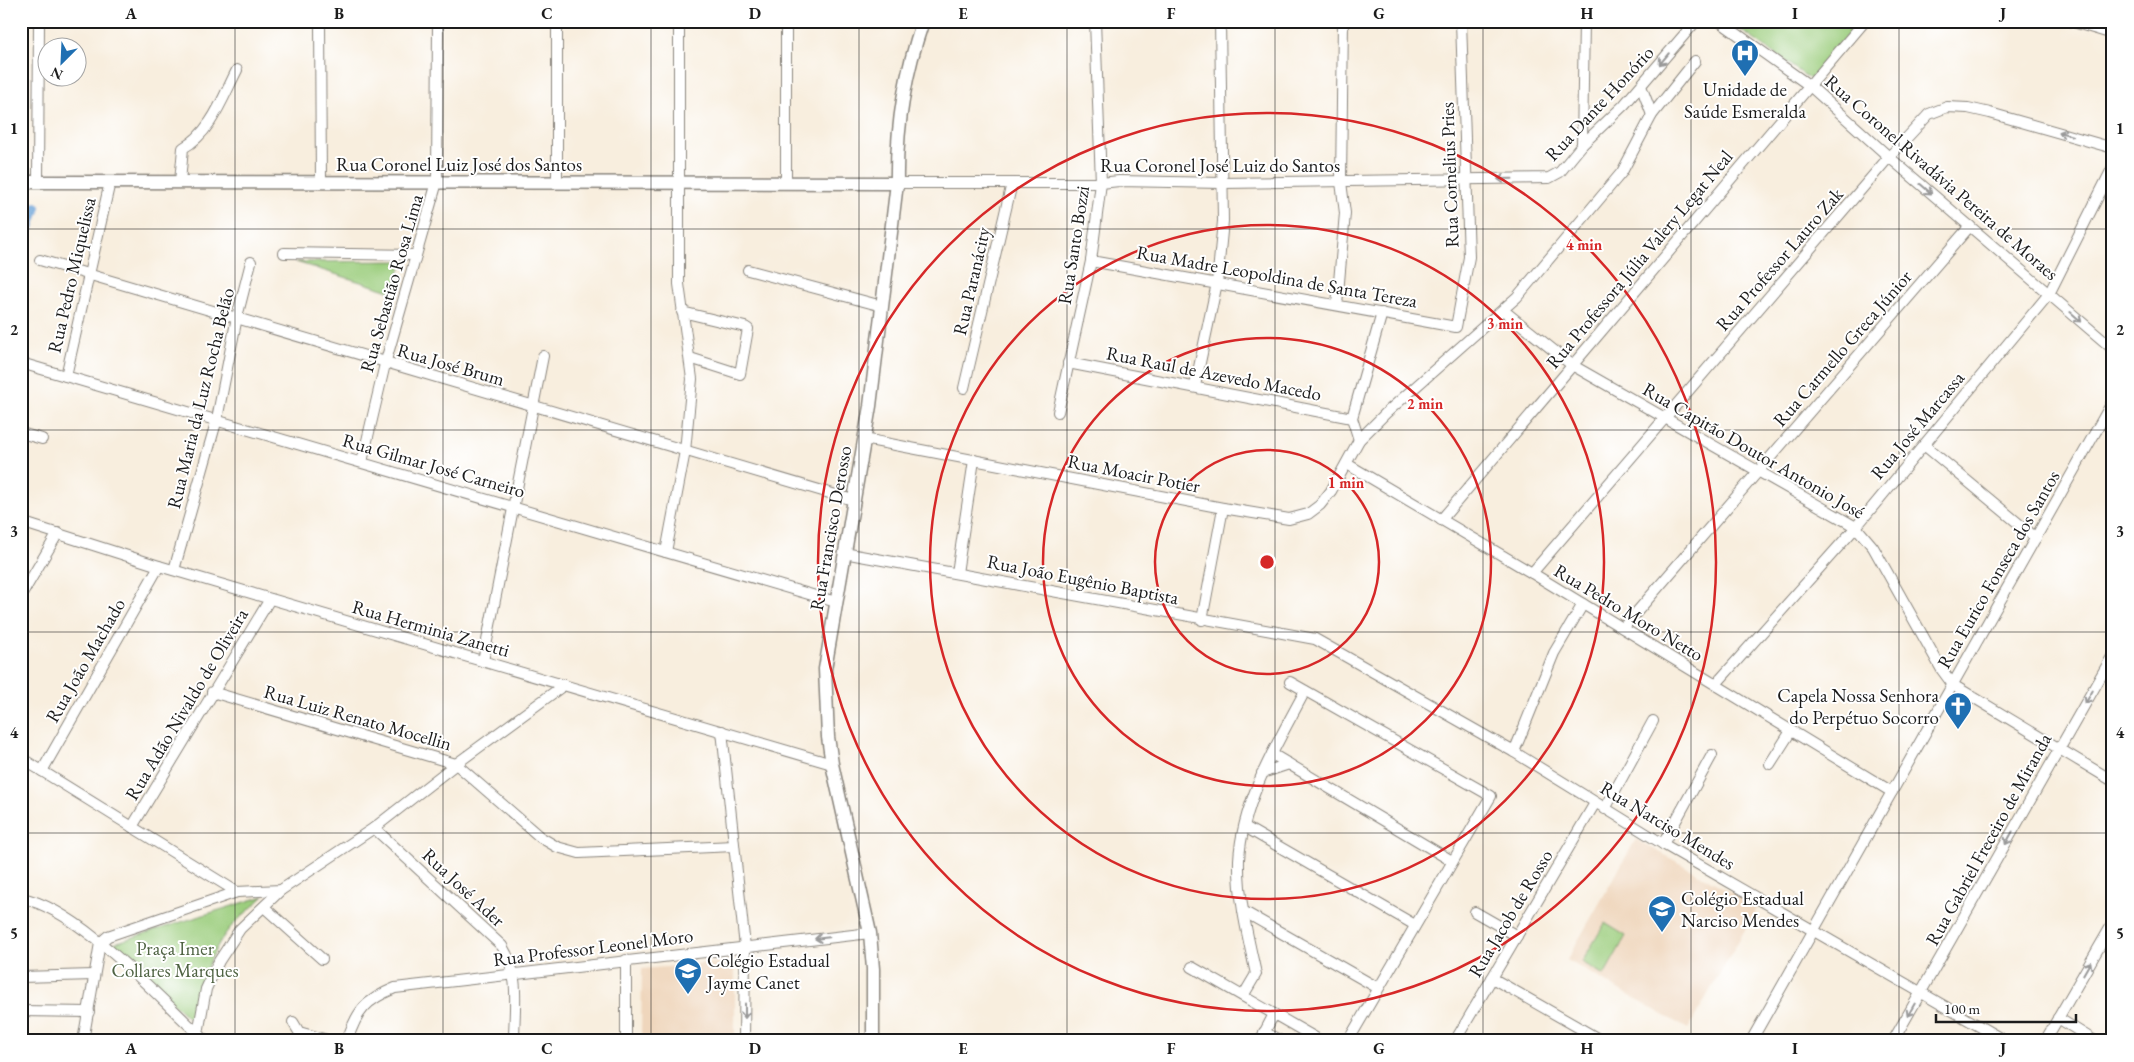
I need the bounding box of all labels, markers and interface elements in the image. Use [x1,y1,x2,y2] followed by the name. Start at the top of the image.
[124,3,137,24] text: A
[334,3,344,24] text: B
[541,3,553,24] text: C
[749,3,761,24] text: D
[958,3,968,24] text: E
[1167,3,1176,24] text: F
[1373,3,1385,24] text: G
[1581,3,1594,24] text: H
[1792,3,1798,24] text: I
[1998,3,2006,24] text: J
[38,38,88,88] north arrow
[1730,38,1760,77] hospital icon: Unidade de Saúde Esmeralda
[1540,40,1659,166] street label: Rua Dante Honório
[1659,52,1670,65] one-way arrow
[47,63,66,84] text: N
[1820,69,2064,286] street label: Rua Coronel Rivadávia Pereira de Moraes
[1684,77,1806,124] place label: Unidade de Saúde Esmeralda
[1434,102,1465,248] street label: Rua Cornelius Pries
[10,118,18,139] text: 1
[2116,118,2124,139] text: 1
[2059,129,2075,138] one-way arrow
[1540,144,1739,374] street label: Rua Professora Júlia Valery Legat Neal
[336,152,582,177] street label: Rua Coronel Luiz José dos Santos
[1100,153,1340,178] street label: Rua Coronel José Luiz do Santos
[1497,175,1513,184] one-way arrow
[1710,182,1849,336] street label: Rua Professor Lauro Zak
[1919,183,1932,194] one-way arrow
[1052,184,1095,306] street label: Rua Santo Bozzi
[354,191,429,375] street label: Rua Sebastião Rosa Lima
[41,194,102,355] street label: Rua Pedro Miquelissa
[947,224,996,338] street label: Rua Paranácity
[1566,235,1603,254] text: 4 min
[1135,239,1420,314] street label: Rua Madre Leopoldina de Santa Tereza
[1767,264,1918,432] street label: Rua Carmello Greca Júnior
[161,285,240,511] street label: Rua Maria da Luz Rocha Belão
[2069,311,2082,322] one-way arrow
[1487,314,1524,333] text: 3 min
[10,319,19,340] text: 2
[2116,319,2125,340] text: 2
[394,337,508,392] street label: Rua José Brum
[1104,340,1323,407] street label: Rua Raul de Azevedo Macedo
[1865,366,1970,485] street label: Rua José Marcassa
[1638,377,1869,524] street label: Rua Capitão Doutor Antonio José
[1407,394,1444,413] text: 2 min
[340,427,528,504] street label: Rua Gilmar José Carneiro
[804,444,857,612] street label: Rua Francisco Derosso
[1066,448,1203,499] street label: Rua Moacir Potier
[1931,466,2065,673] street label: Rua Eurico Fonseca dos Santos
[1328,473,1365,492] text: 1 min
[10,521,18,542] text: 3
[2116,521,2124,542] text: 3
[985,549,1181,610] street label: Rua João Eugênio Baptista
[1258,553,1276,571] centre of rings
[1549,558,1708,667] street label: Rua Pedro Moro Netto
[40,594,131,727] street label: Rua João Machado
[349,594,513,663] street label: Rua Herminia Zanetti
[119,603,254,805] street label: Rua Adão Nivaldo de Oliveira
[261,679,455,756] street label: Rua Luiz Renato Mocellin
[1777,683,1939,730] place label: Capela Nossa Senhora do Perpétuo Socorro
[2083,689,2093,704] one-way arrow
[1943,691,1973,730] church icon: Capela Nossa Senhora do Perpétuo Socorro
[10,722,19,743] text: 4
[2116,722,2125,743] text: 4
[1920,728,2057,950] street label: Rua Gabriel Freceiro de Miranda
[1596,775,1740,876] street label: Rua Narciso Mendes
[2003,831,2013,845] one-way arrow
[417,843,511,933] street label: Rua José Ader
[1462,845,1558,982] street label: Rua Jacob de Rosso
[1681,886,1804,933] place label: Colégio Estadual Narciso Mendes
[1647,894,1677,933] school or university icon: Colégio Estadual Narciso Mendes
[10,923,18,944] text: 5
[492,923,695,972] street label: Rua Professor Leonel Moro
[2116,923,2124,944] text: 5
[814,933,830,943] one-way arrow
[111,936,239,983] park label: Praça Imer Collares Marques
[705,948,830,995] place label: Colégio Estadual Jayme Canet
[673,956,703,995] school or university icon: Colégio Estadual Jayme Canet
[2082,962,2092,976] one-way arrow
[1936,992,2076,1024] scale bar
[1944,999,1981,1018] text: 100 m
[740,1003,749,1019] one-way arrow
[1906,1003,1916,1017] one-way arrow
[124,1038,137,1059] text: A
[334,1038,344,1059] text: B
[541,1038,553,1059] text: C
[749,1038,761,1059] text: D
[958,1038,968,1059] text: E
[1167,1038,1176,1059] text: F
[1373,1038,1385,1059] text: G
[1581,1038,1594,1059] text: H
[1792,1038,1798,1059] text: I
[1998,1038,2006,1059] text: J

